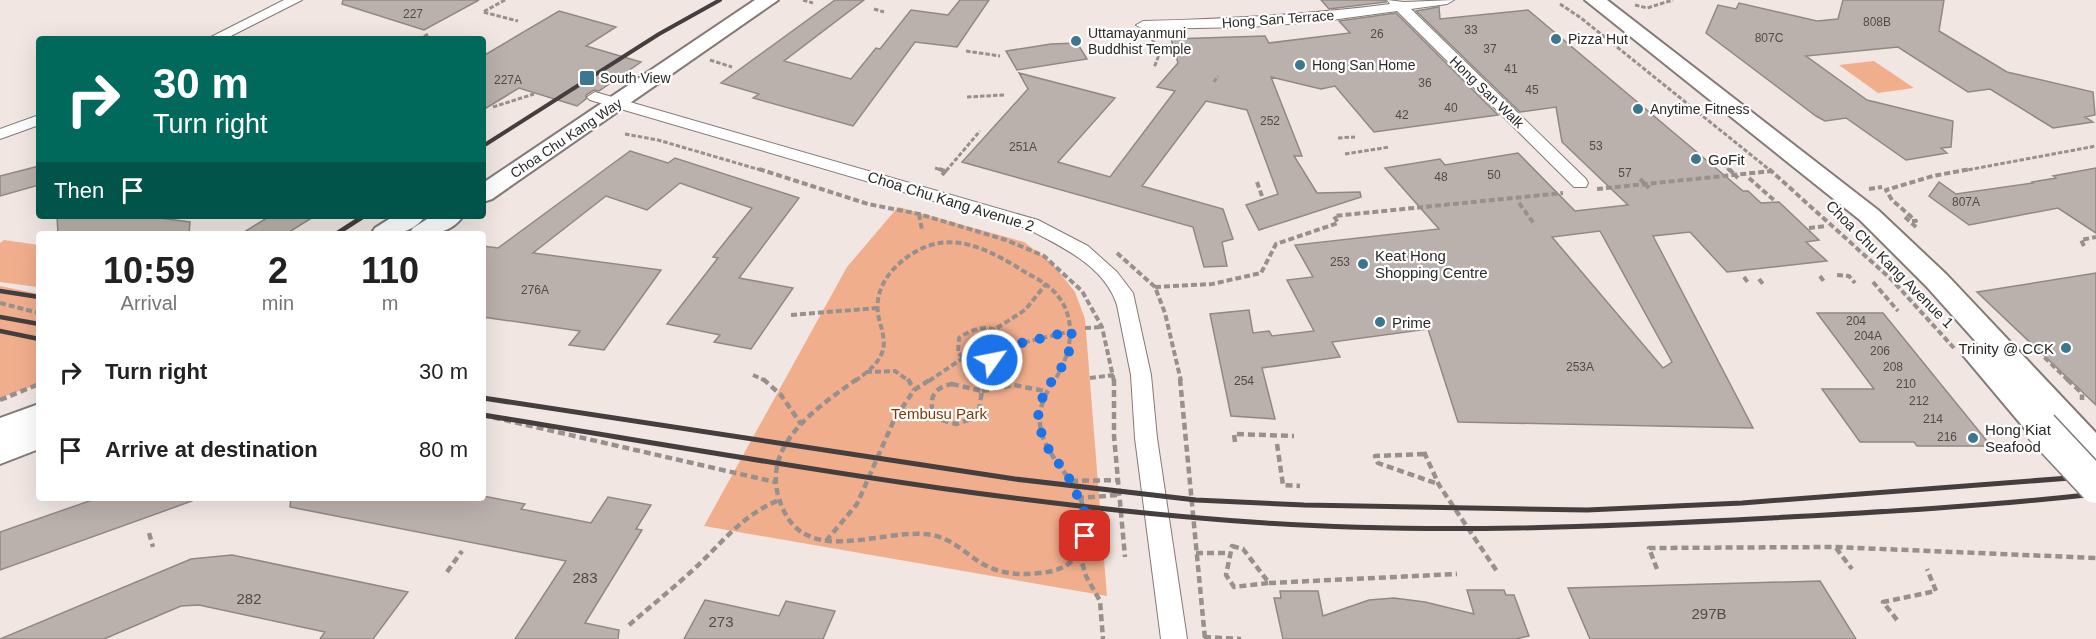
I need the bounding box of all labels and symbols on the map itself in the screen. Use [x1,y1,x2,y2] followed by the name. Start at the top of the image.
[403,7,423,21] house number: 227
[1221,7,1335,31] street label: Hong San Terrace
[1863,15,1891,29] house number: 808B
[1464,23,1478,37] house number: 33
[1088,25,1191,57] place label: Uttamayanmuni Buddhist Temple
[1370,27,1384,41] house number: 26
[1568,31,1628,47] place label: Pizza Hut
[1755,31,1784,45] house number: 807C
[1549,32,1563,46] marker: Pizza Hut
[1069,34,1083,48] marker: Uttamayanmuni Buddhist Temple
[1483,42,1497,56] house number: 37
[1447,53,1528,132] street label: Hong San Walk
[1312,57,1416,73] place label: Hong San Home
[1293,58,1307,72] marker: Hong San Home
[1504,62,1518,76] house number: 41
[578,69,596,87] marker: South View
[600,70,671,86] place label: South View
[494,73,522,87] house number: 227A
[1418,76,1432,90] house number: 36
[1525,83,1539,97] house number: 45
[507,95,625,181] street label: Choa Chu Kang Way
[1444,101,1458,115] house number: 40
[1650,101,1750,117] place label: Anytime Fitness
[1631,102,1645,116] marker: Anytime Fitness
[1395,108,1409,122] house number: 42
[1260,114,1280,128] house number: 252
[1589,139,1603,153] house number: 53
[1009,140,1037,154] house number: 251A
[1708,151,1746,168] place label: GoFit
[1689,152,1703,166] marker: GoFit
[1618,166,1632,180] house number: 57
[866,168,1036,234] street label: Choa Chu Kang Avenue 2
[1487,168,1501,182] house number: 50
[1434,170,1448,184] house number: 48
[1952,195,1980,209] house number: 807A
[1823,197,1957,331] street label: Choa Chu Kang Avenue 1
[1375,247,1488,281] place label: Keat Hong Shopping Centre
[1330,255,1350,269] house number: 253
[1356,257,1370,271] marker: Keat Hong Shopping Centre
[521,283,549,297] house number: 276A
[1392,314,1431,331] place label: Prime
[1846,314,1866,328] house number: 204
[1373,315,1387,329] marker: Prime
[960,328,1024,392] position arrow
[1854,329,1882,343] house number: 204A
[1958,340,2054,357] place label: Trinity @ CCK
[2059,341,2073,355] marker: Trinity @ CCK
[1870,344,1890,358] house number: 206
[1566,360,1594,374] house number: 253A
[1883,360,1903,374] house number: 208
[1234,374,1254,388] house number: 254
[1896,377,1916,391] house number: 210
[1909,394,1929,408] house number: 212
[891,405,987,422] park label: Tembusu Park
[1923,412,1943,426] house number: 214
[1985,421,2052,455] place label: Hong Kiat Seafood
[1937,430,1957,444] house number: 216
[1966,431,1980,445] marker: Hong Kiat Seafood
[1059,510,1110,561] pin
[572,569,598,586] house number: 283
[236,590,262,607] house number: 282
[1691,605,1727,622] house number: 297B
[708,613,734,630] house number: 273

